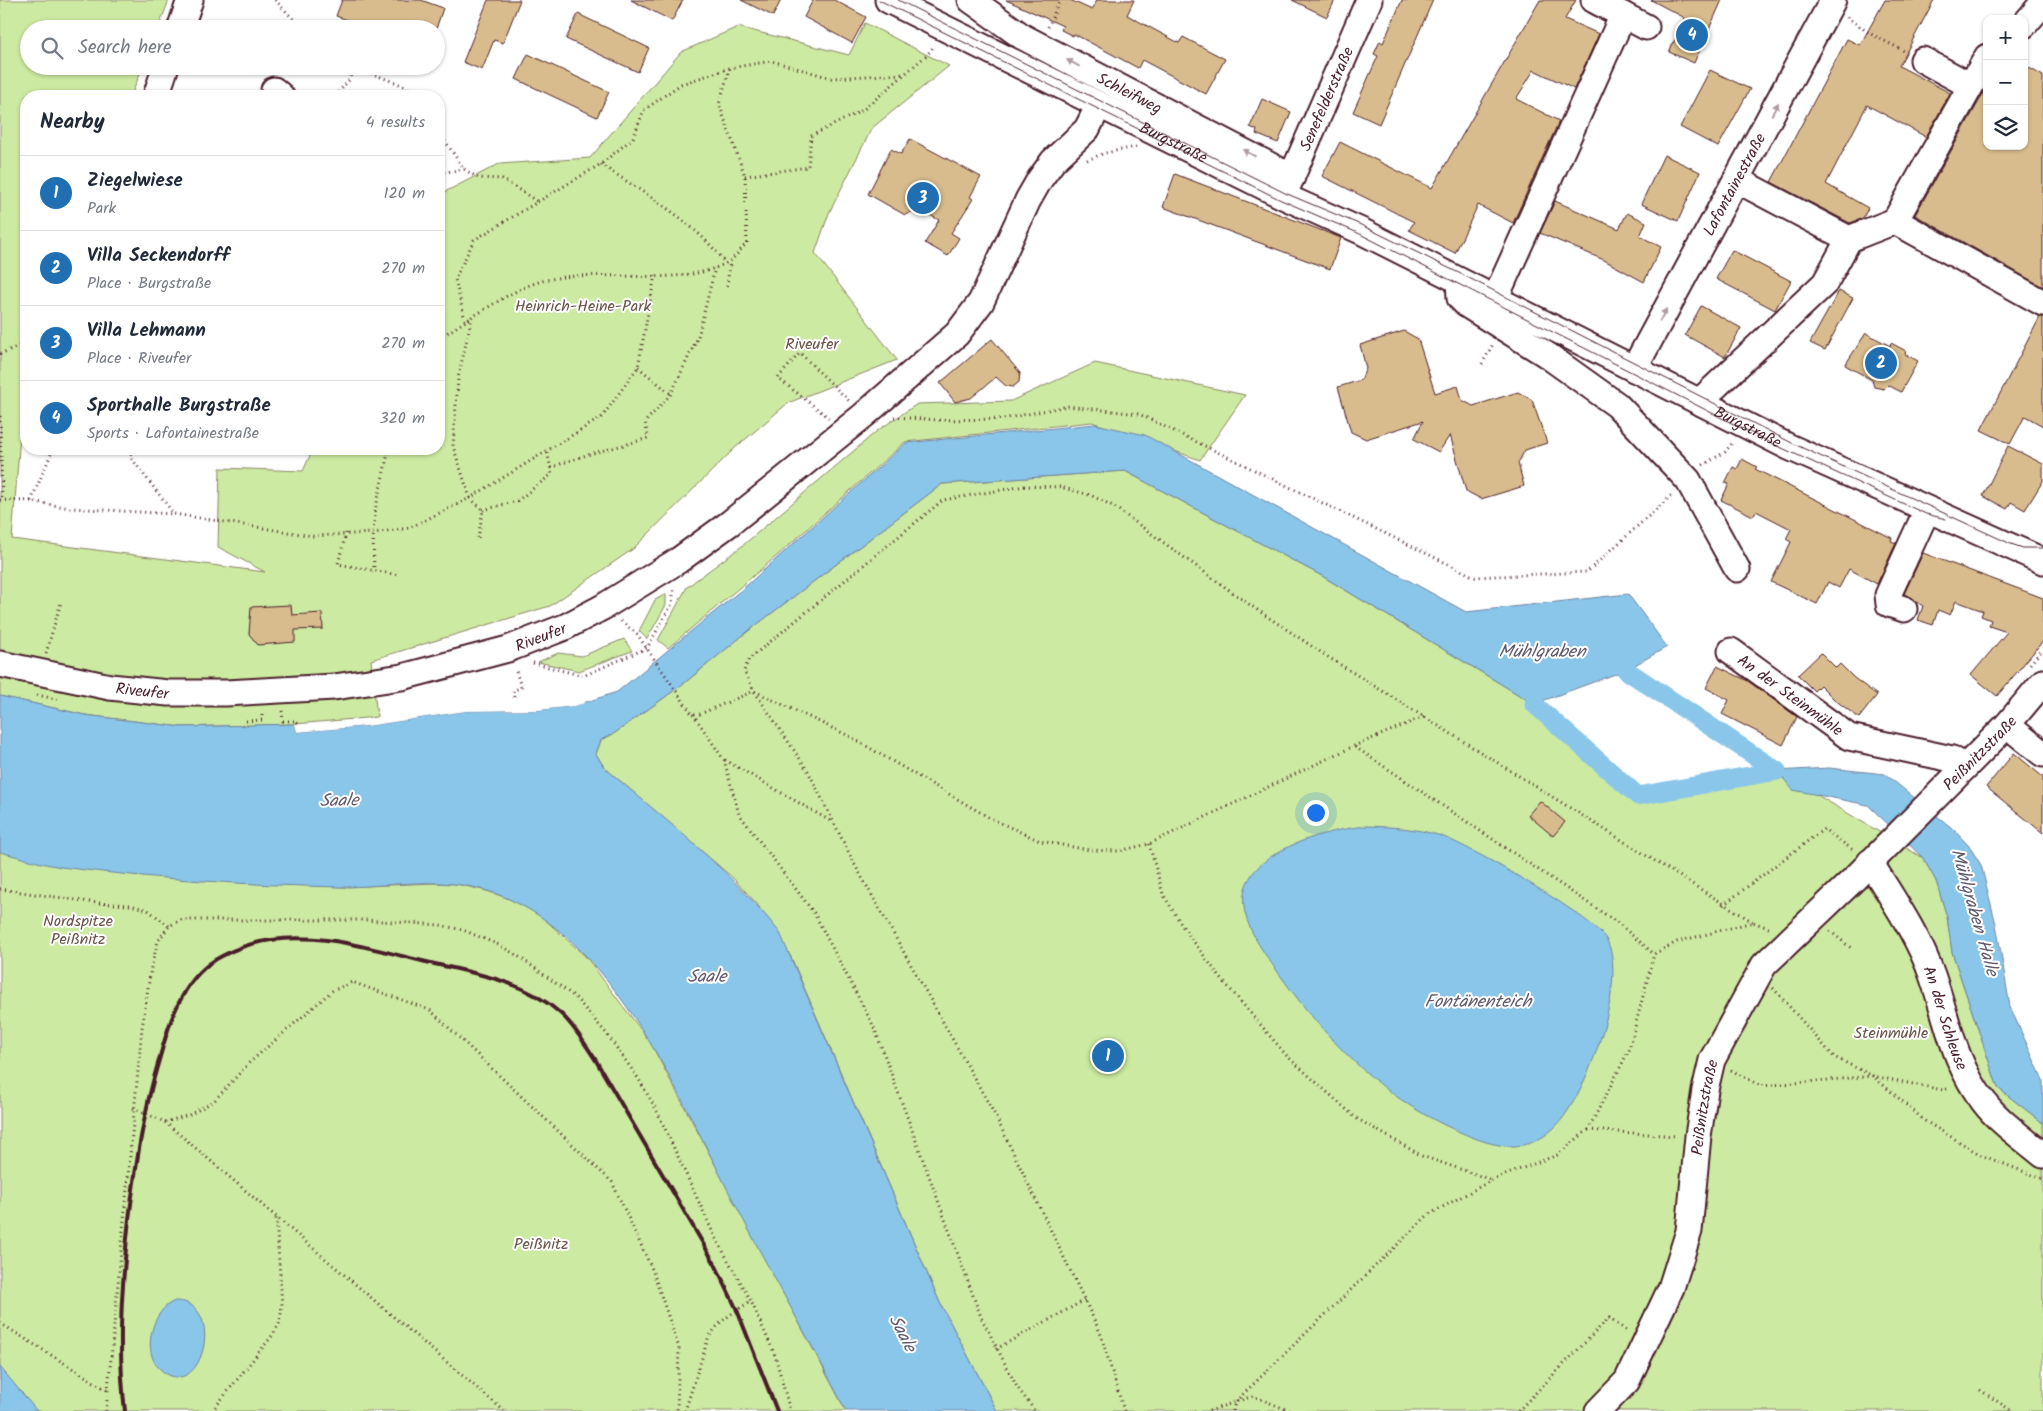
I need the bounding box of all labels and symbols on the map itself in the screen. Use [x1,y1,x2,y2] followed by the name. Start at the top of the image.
[1676,16,1708,54] pin: 4
[1293,43,1361,155] street label: Senefelderstraße
[1066,59,1080,67] one-way arrow
[1092,66,1166,121] street label: Schleifweg
[1771,102,1779,117] one-way arrow
[1135,116,1211,171] street label: Burgstraße
[1697,129,1773,241] street label: Lafontainestraße
[1242,149,1256,157] one-way arrow
[907,179,939,217] pin: 3
[515,294,652,319] park label: Heinrich-Heine-Park
[1659,308,1668,322] one-way arrow
[785,332,840,357] park label: Riveufer
[1865,344,1897,382] pin: 2
[1709,400,1786,455] street label: Burgstraße
[512,616,572,659] street label: Riveufer
[1499,638,1587,667] water label: Mühlgraben
[1732,649,1848,743] street label: An der Steinmühle
[114,677,172,707] street label: Riveufer
[1937,711,2024,797] street label: Peißnitzstraße
[319,787,361,816] water label: Saale
[1303,800,1329,826] your location
[1941,845,2006,981] water label: Mühlgraben Halle
[43,909,113,952] park label: Nordspitze Peißnitz
[1916,962,1974,1075] street label: An der Schleuse
[688,963,728,992] water label: Saale
[1425,988,1533,1017] water label: Fontänenteich
[1854,1021,1928,1046] park label: Steinmühle
[1092,1037,1124,1075] pin: 1
[1685,1057,1726,1157] street label: Peißnitzstraße
[514,1232,568,1257] park label: Peißnitz
[880,1310,924,1359] water label: Saale

